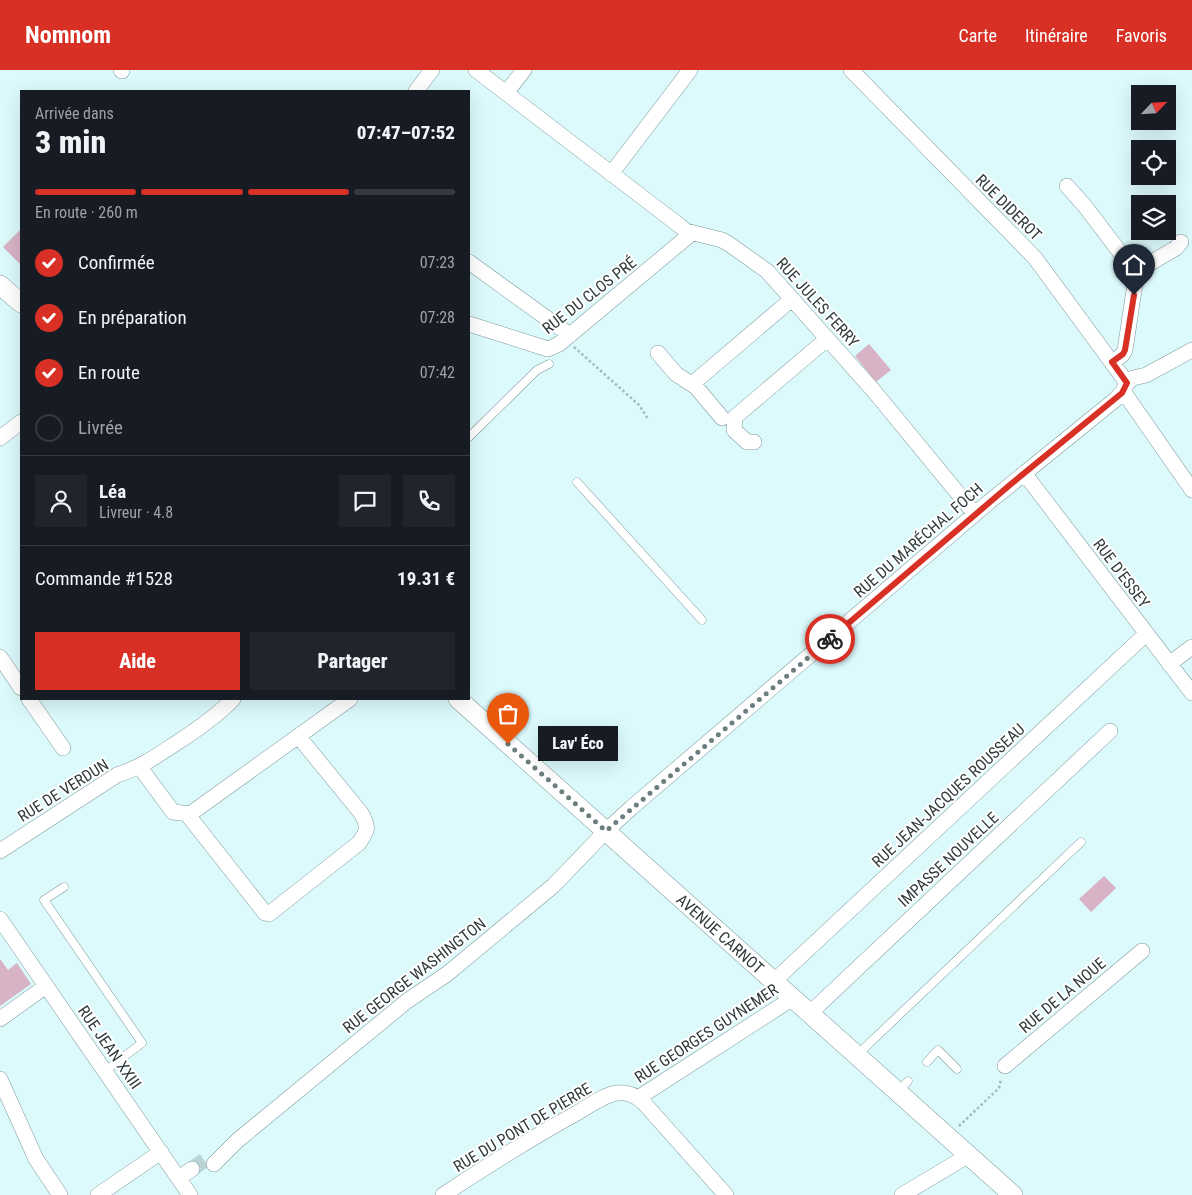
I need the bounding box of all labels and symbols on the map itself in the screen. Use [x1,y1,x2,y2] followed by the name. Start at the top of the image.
[1131,85,1176,130] north arrow
[972,170,1046,244] street label: RUE DIDEROT
[1113,244,1155,295] pin
[539,253,640,338] street label: RUE DU CLOS PRÉ
[772,254,863,351] street label: RUE JULES FERRY
[850,479,987,602] street label: RUE DU MARÉCHAL FOCH
[1089,535,1154,612] street label: RUE D'ESSEY
[805,614,855,664] courier
[487,693,529,744] pin
[868,720,1029,871] street label: RUE JEAN-JACQUES ROUSSEAU
[538,726,618,762] callout: Lav' Éco
[14,755,112,826] street label: RUE DE VERDUN
[894,808,1002,911] street label: IMPASSE NOUVELLE
[673,890,768,978] street label: AVENUE CARNOT
[339,914,490,1037] street label: RUE GEORGE WASHINGTON
[1015,954,1109,1037] street label: RUE DE LA NOUE
[631,980,782,1087] street label: RUE GEORGES GUYNEMER
[74,1002,145,1093] street label: RUE JEAN XXIII
[450,1079,595,1176] street label: RUE DU PONT DE PIERRE

